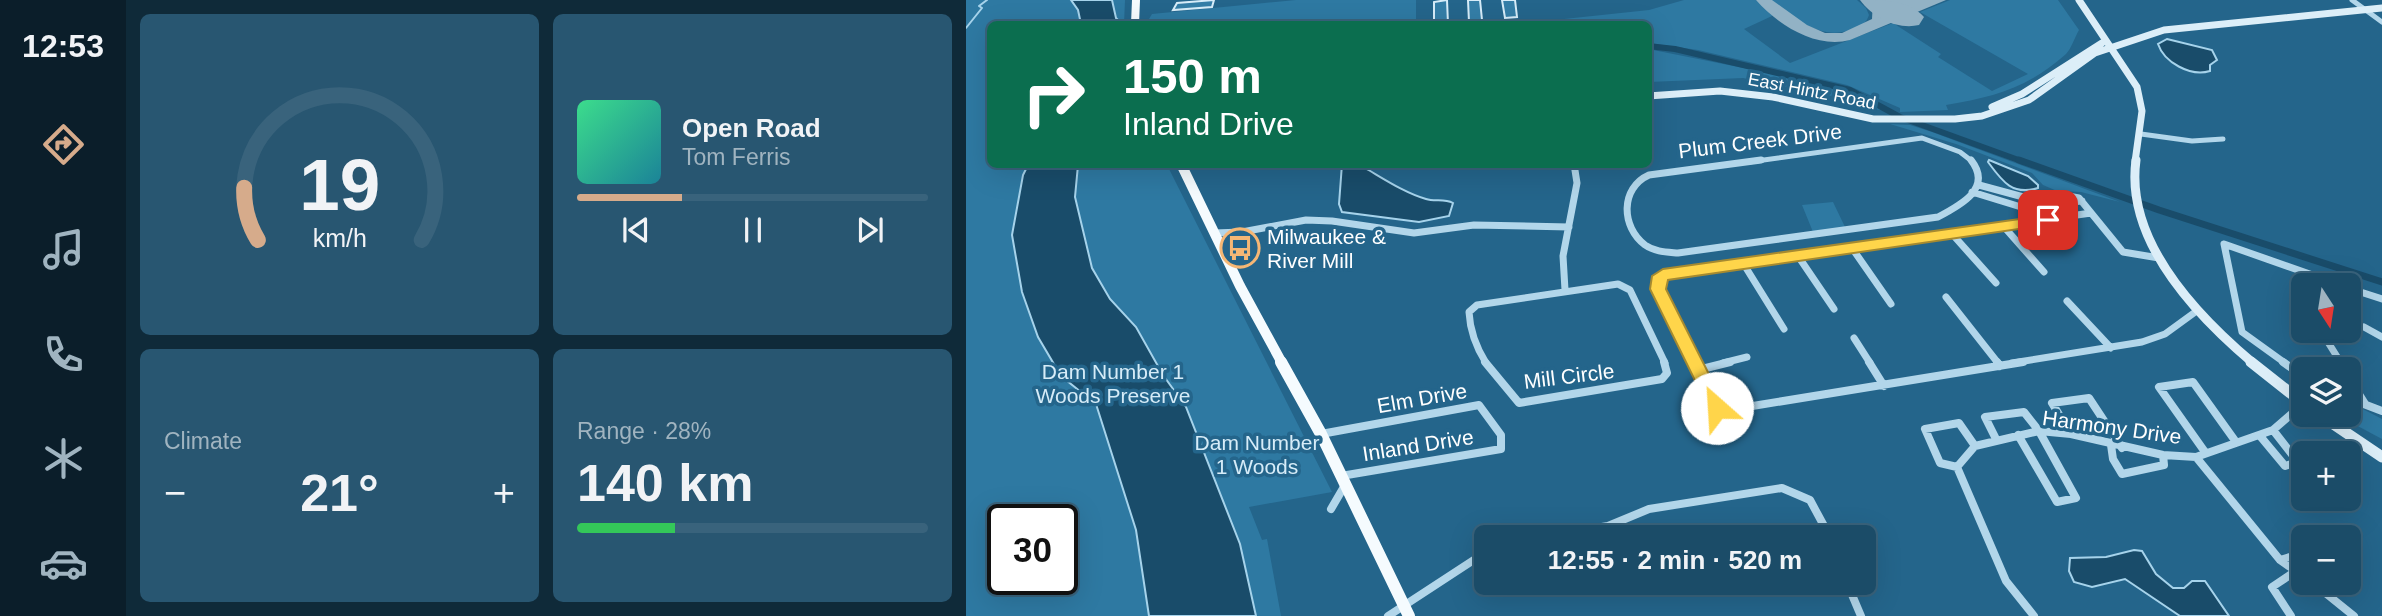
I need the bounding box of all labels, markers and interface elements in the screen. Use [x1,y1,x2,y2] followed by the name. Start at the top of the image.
[22,28,104,64] text: 12:53
[1008,49,1099,140] icon: right
[1123,49,1262,103] text: 150 m
[1746,69,1878,113] street label: East Hintz Road
[1123,106,1294,142] text: Inland Drive
[682,113,821,143] text: Open Road
[39,120,88,169] icon: directions
[1677,120,1843,162] street label: Plum Creek Drive
[682,144,791,170] text: Tom Ferris
[299,145,380,226] text: 19
[2018,190,2078,250] pin
[2029,201,2067,239] icon: arrive
[617,211,655,249] icon: previous
[734,211,772,249] icon: pause
[851,211,889,249] icon: next
[312,224,367,252] text: km/h
[39,225,88,274] icon: music
[1267,225,1386,272] place label: Milwaukee & River Mill
[1219,227,1261,269] bus stop icon: Milwaukee & River Mill
[2291,273,2361,343] north arrow
[2291,273,2361,595] map controls
[39,330,88,379] icon: phone
[2291,357,2361,427] button: layers
[1522,359,1616,393] street label: Mill Circle
[1036,360,1190,407] park label: Dam Number 1 Woods Preserve
[1680,371,1754,445] position arrow
[1375,379,1469,417] street label: Elm Drive
[2041,406,2183,448] street label: Harmony Drive
[577,418,711,444] text: Range · 28%
[1361,425,1475,465] street label: Inland Drive
[164,428,242,454] text: Climate
[1195,431,1319,478] park label: Dam Number 1 Woods
[39,434,88,483] icon: climate
[2291,441,2361,511] button: +
[577,454,753,512] text: 140 km
[300,464,379,522] text: 21°
[164,472,186,514] text: −
[493,472,515,514] text: +
[987,504,1078,595] speed limit sign: 30
[2291,525,2361,595] button: −
[39,539,88,588] icon: car
[1548,545,1802,575] text: 12:55 · 2 min · 520 m

